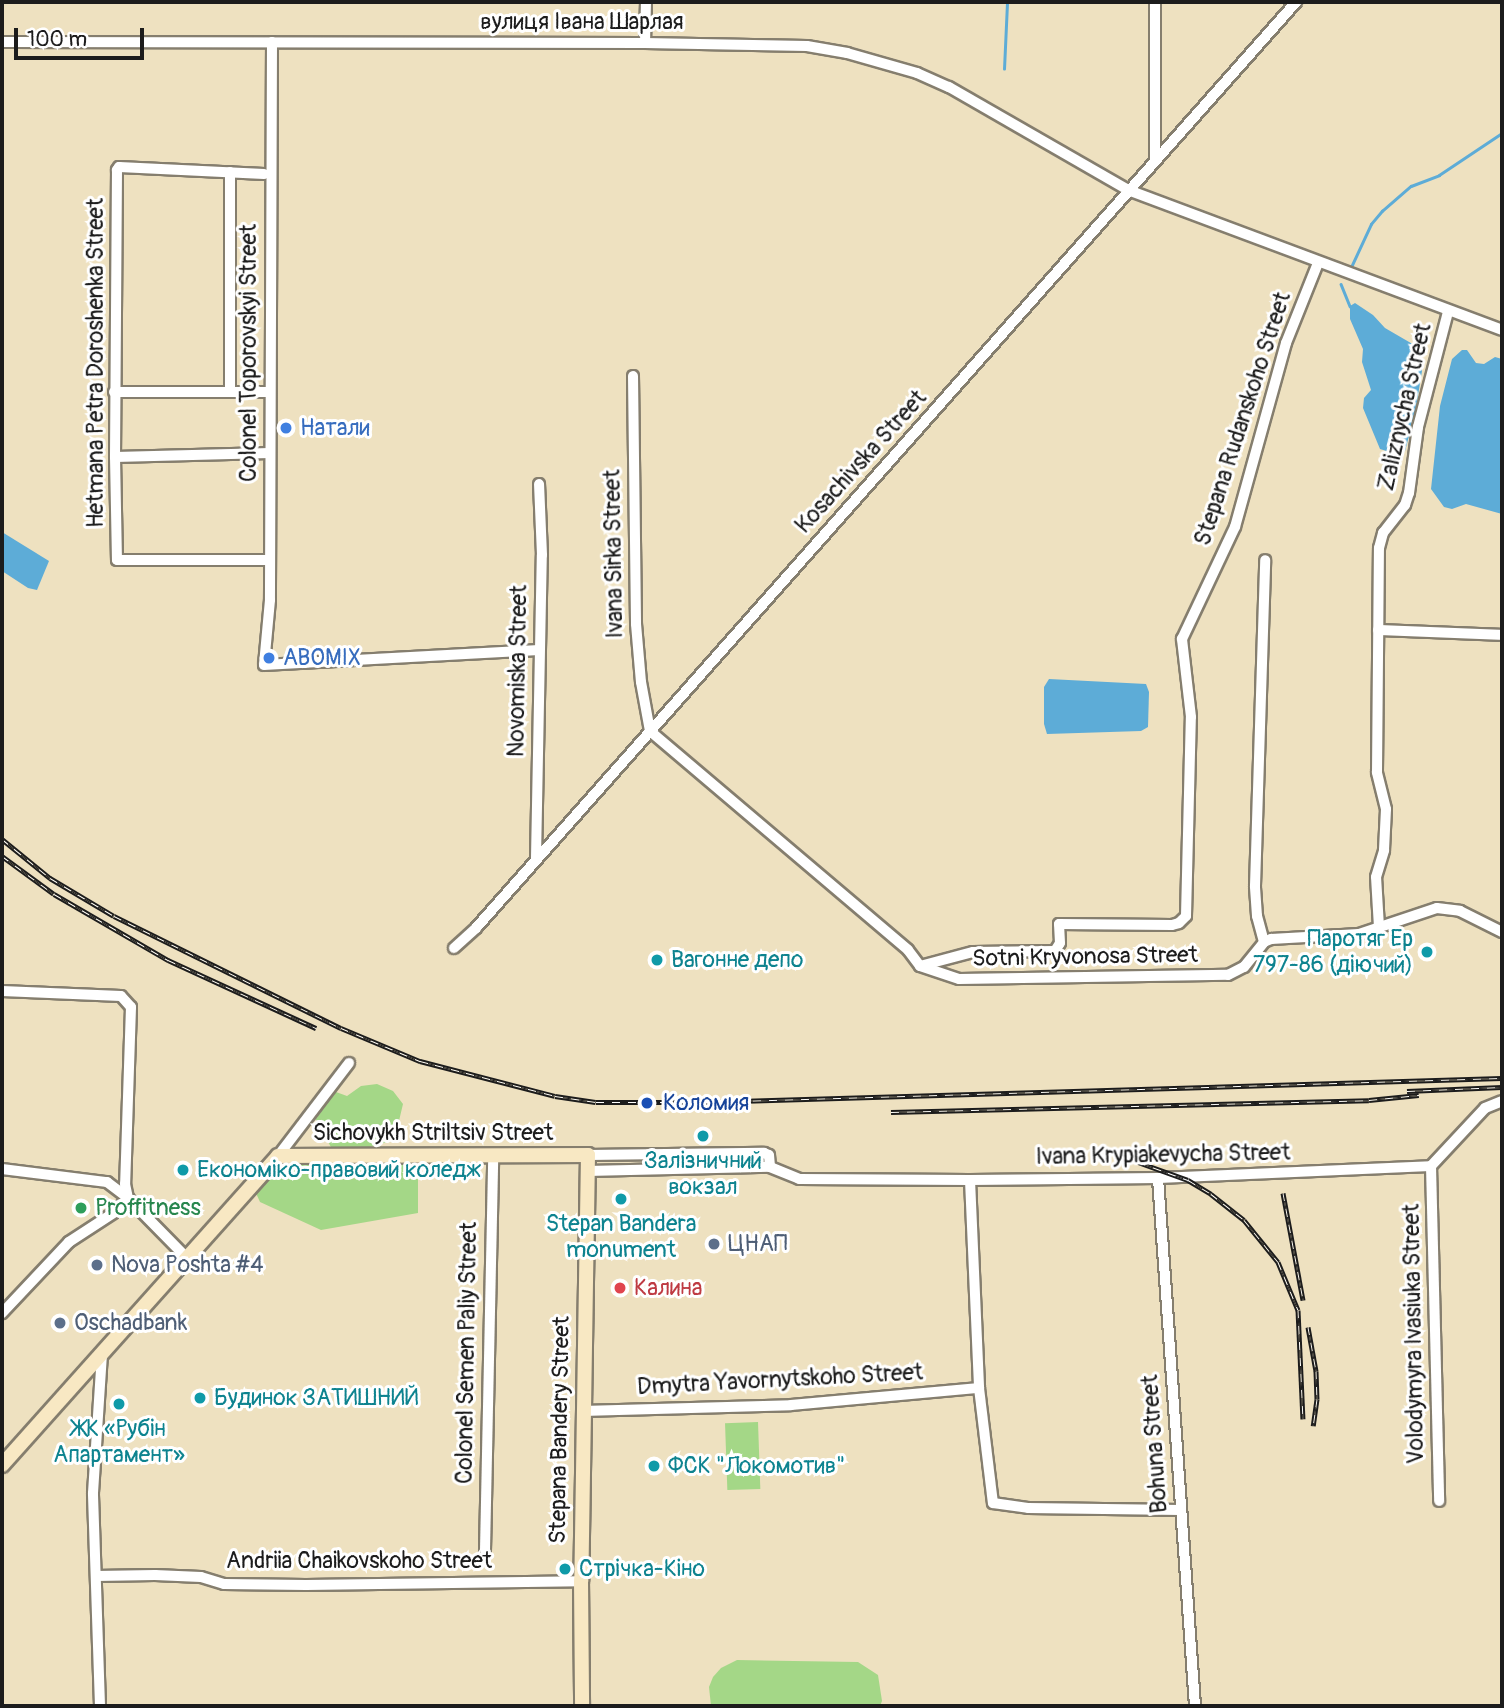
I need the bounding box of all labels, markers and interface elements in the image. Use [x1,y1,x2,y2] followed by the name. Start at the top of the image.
[480,8,684,36] street label: вулиця Івана Шарлая
[18,14,147,58] scale bar
[27,26,87,53] text: 100 m
[82,198,110,528] street label: Hetmana Petra Doroshenka Street
[235,224,263,482] street label: Colonel Toporovskyi Street
[1189,289,1297,549] street label: Stepana Rudanskoho Street
[1372,321,1438,493] street label: Zaliznycha Street
[790,385,932,539] street label: Kosachivska Street
[300,414,370,442] place label: Натали
[278,420,294,436] marker: Натали
[599,469,629,639] street label: Ivana Sirka Street
[503,585,533,757] street label: Novomiska Street
[283,644,361,672] place label: ABOMIX
[261,650,277,666] marker: ABOMIX
[1253,925,1413,979] place label: Паротяг Ер 797-86 (діючий)
[972,941,1198,973] street label: Sotni Kryvonosa Street
[1419,944,1435,960] marker: Паротяг Ер 797-86 (діючий)
[671,946,803,974] place label: Вагонне депо
[649,952,665,968] marker: Вагонне депо
[663,1089,749,1117] place label: Коломия
[637,1093,657,1113] marker: Коломия
[313,1119,553,1147] street label: Sichovykh Striltsiv Street
[695,1128,711,1144] marker: Залізничний вокзал
[1035,1139,1291,1171] street label: Ivana Krypiakevycha Street
[644,1147,762,1201] place label: Залізничний вокзал
[197,1156,481,1184] place label: Економіко-правовий коледж
[175,1162,191,1178] marker: Економіко-правовий коледж
[613,1191,629,1207] marker: Stepan Bandera monument
[95,1194,201,1222] place label: Proffitness
[73,1200,89,1216] marker: Proffitness
[1398,1204,1430,1464] street label: Volodymyra Ivasiuka Street
[546,1210,696,1264] place label: Stepan Bandera monument
[451,1222,483,1484] street label: Colonel Semen Paliy Street
[728,1230,788,1258] place label: ЦНАП
[706,1236,722,1252] marker: ЦНАП
[111,1251,264,1279] place label: Nova Poshta #4
[89,1257,105,1273] marker: Nova Poshta #4
[634,1274,702,1302] place label: Калина
[612,1280,628,1296] marker: Калина
[74,1309,187,1337] place label: Oschadbank
[52,1315,68,1331] marker: Oschadbank
[544,1316,576,1544] street label: Stepana Bandery Street
[636,1359,924,1401] street label: Dmytra Yavornytskoho Street
[1136,1374,1174,1514] street label: Bohuna Street
[214,1384,419,1412] place label: Будинок ЗАТИШНИЙ
[192,1390,208,1406] marker: Будинок ЗАТИШНИЙ
[111,1396,127,1412] marker: ЖК «Рубін Апартамент»
[53,1415,185,1469] place label: ЖК «Рубін Апартамент»
[668,1452,845,1480] place label: ФСК "Локомотив"
[646,1458,662,1474] marker: ФСК "Локомотив"
[226,1547,492,1575] street label: Andriia Chaikovskoho Street
[579,1555,705,1583] place label: Стрічка-Кіно
[557,1561,573,1577] marker: Стрічка-Кіно

